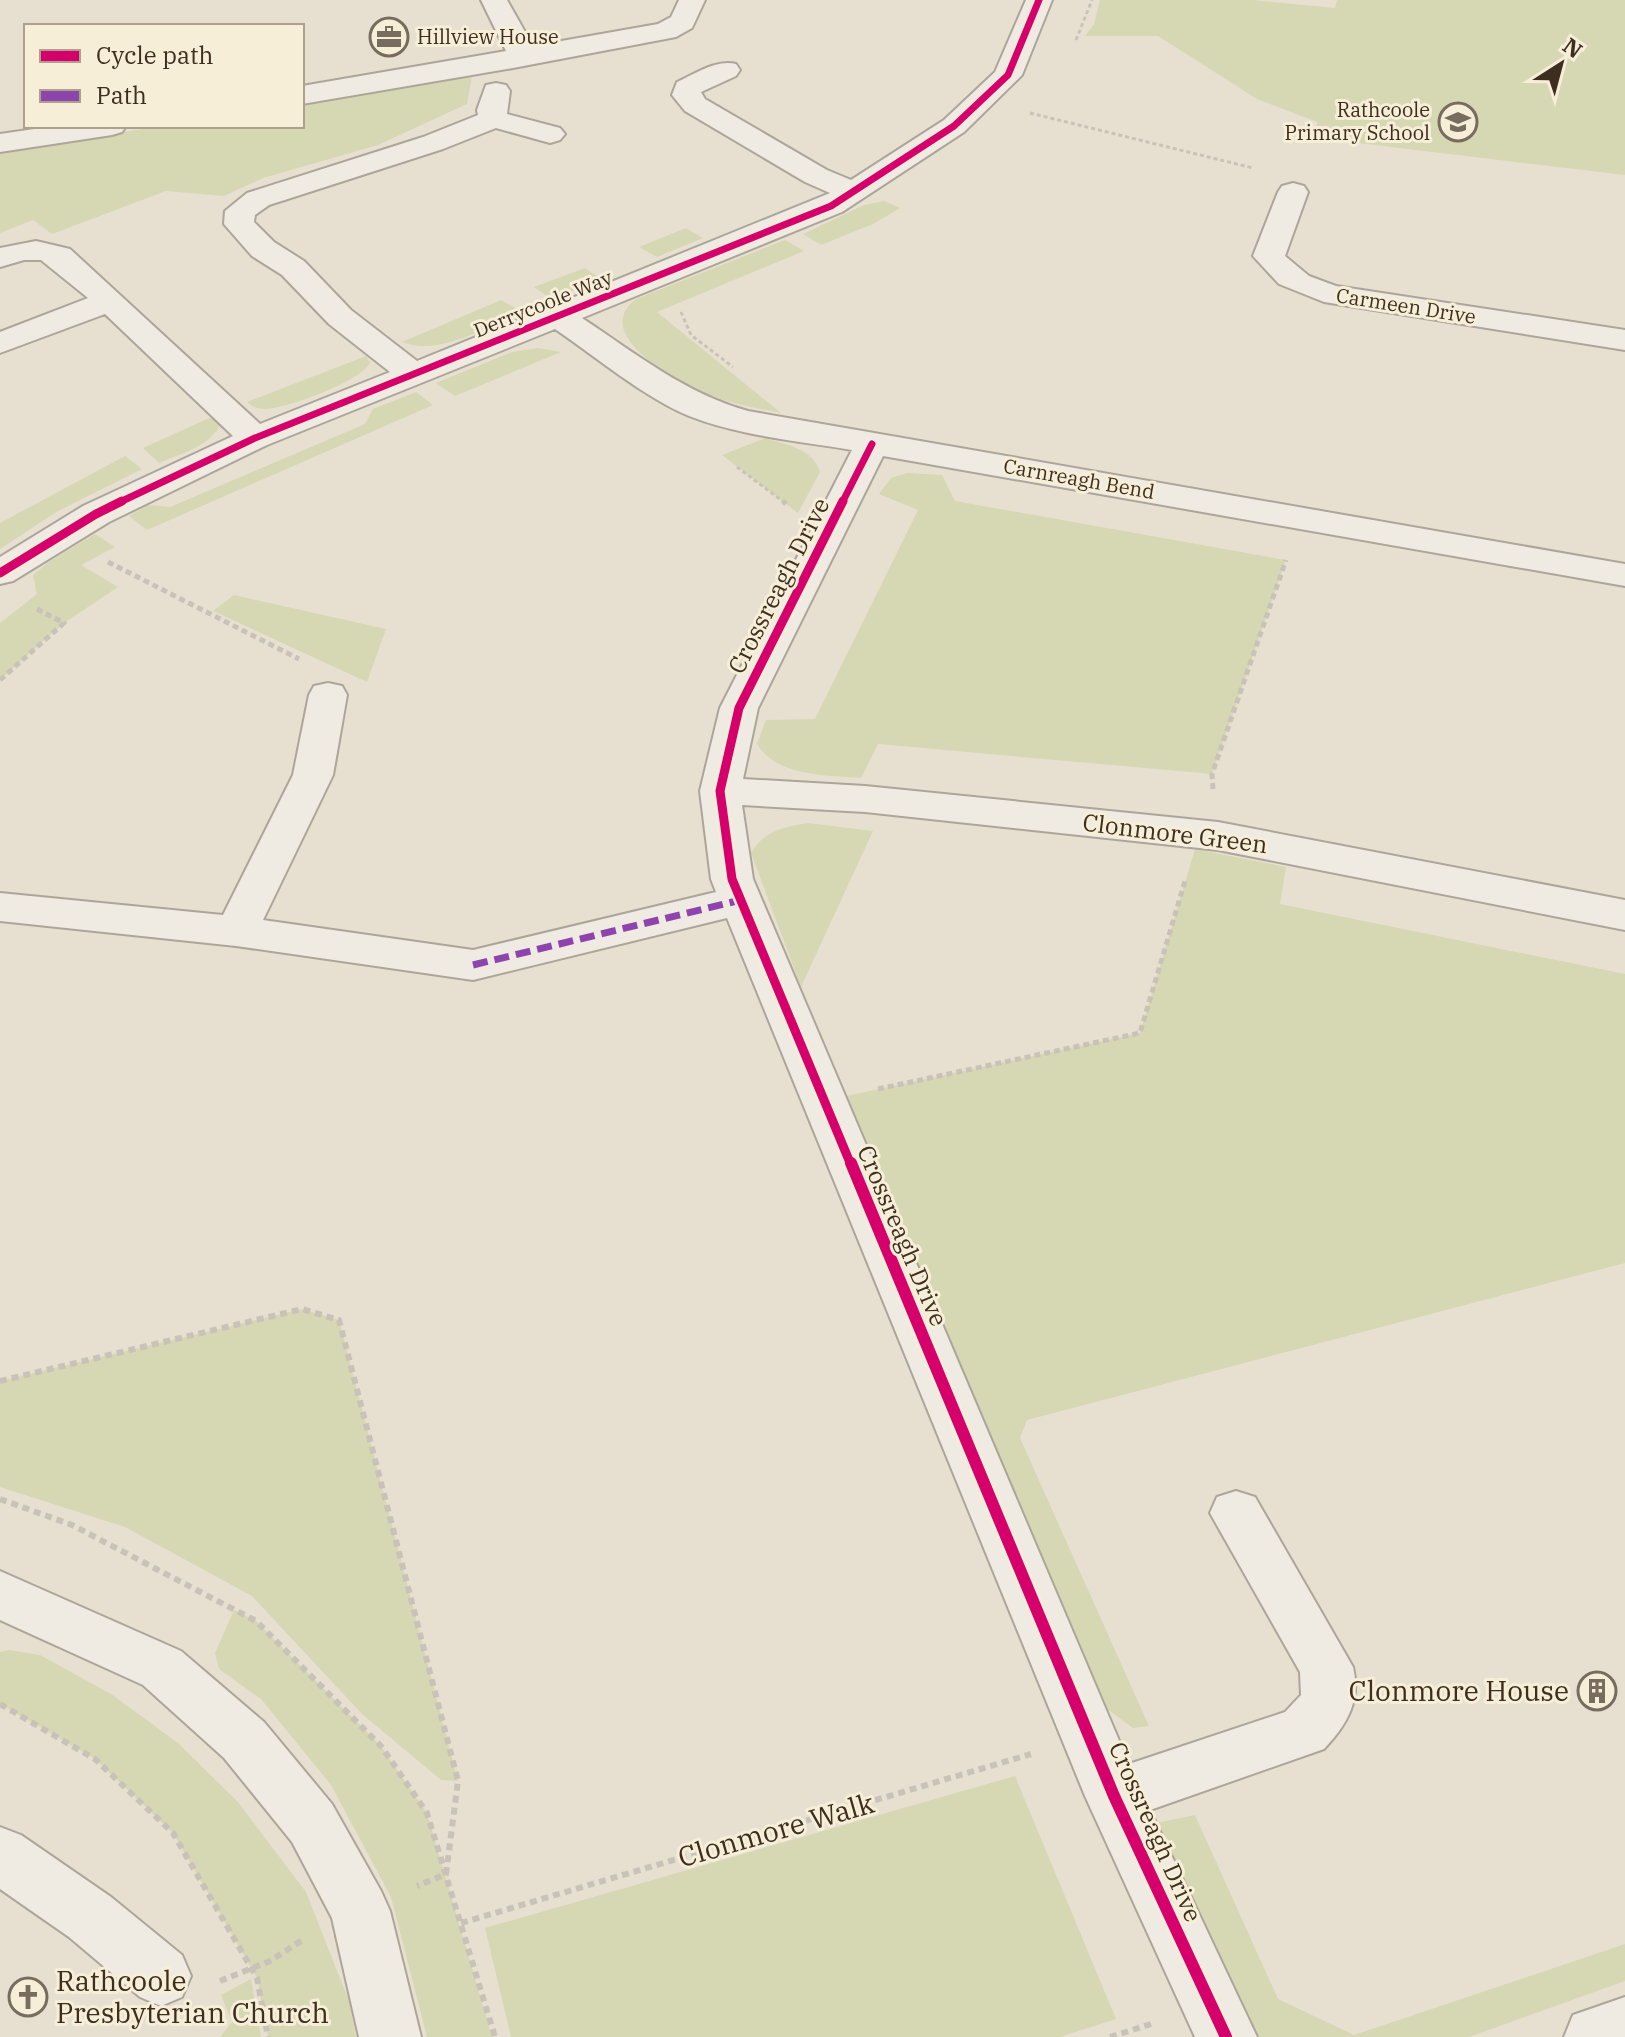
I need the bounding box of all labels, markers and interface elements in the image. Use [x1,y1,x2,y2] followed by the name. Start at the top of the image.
[368,16,410,58] office icon: Hillview House
[417,23,559,50] place label: Hillview House
[24,24,304,128] legend
[1521,24,1601,104] north arrow
[1557,31,1589,64] text: N
[96,39,213,71] text: Cycle path
[96,79,147,111] text: Path
[1284,96,1430,146] place label: Rathcoole Primary School
[1437,101,1479,143] school or university icon: Rathcoole Primary School
[469,263,617,344] street label: Derrycoole Way
[1334,281,1478,330] street label: Carmeen Drive
[1001,452,1157,505] street label: Carnreagh Bend
[720,492,836,679] street label: Crossreagh Drive
[1081,806,1269,860] street label: Clonmore Green
[850,1140,955,1331] street label: Crossreagh Drive
[1576,1670,1618,1712] building icon: Clonmore House
[1349,1672,1569,1709] place label: Clonmore House
[1102,1737,1210,1927] street label: Crossreagh Drive
[674,1784,879,1875] street label: Clonmore Walk
[56,1962,329,2031] place label: Rathcoole Presbyterian Church
[7,1976,49,2018] church icon: Rathcoole Presbyterian Church

